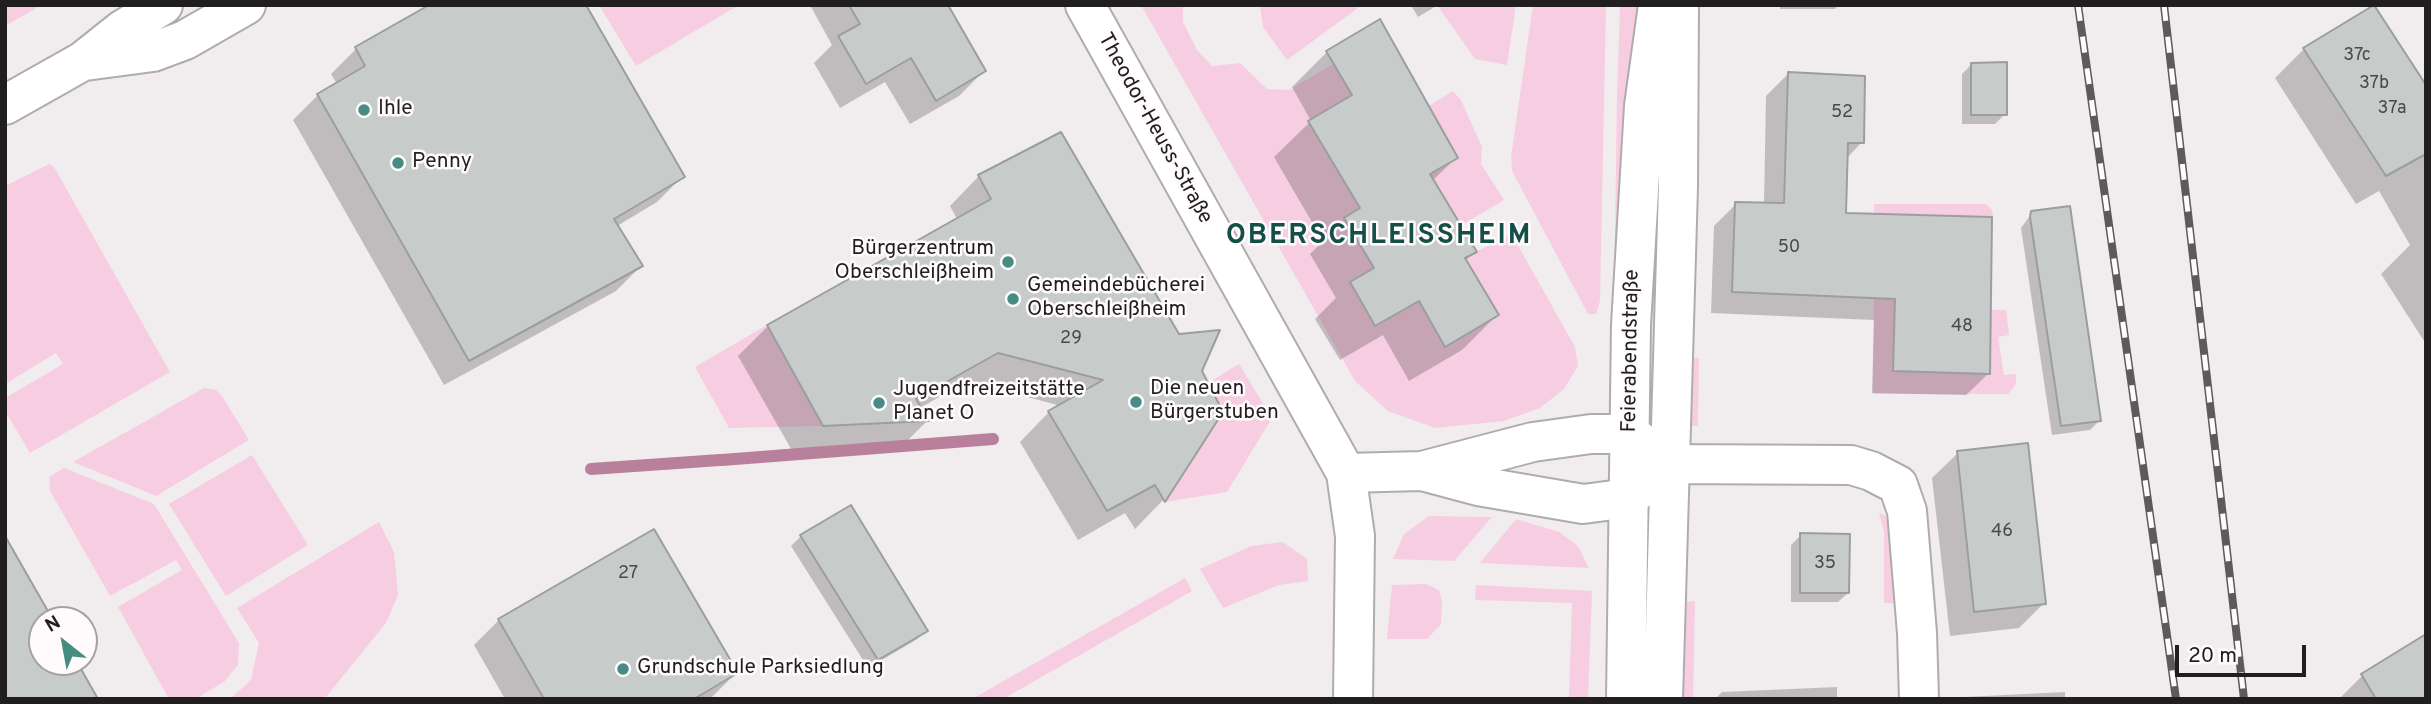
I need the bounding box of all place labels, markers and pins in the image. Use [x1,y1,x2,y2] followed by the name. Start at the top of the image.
[378,97,413,123] place label: Ihle
[356,102,372,118] marker: Ihle
[412,150,472,176] place label: Penny
[390,155,406,171] marker: Penny
[835,237,994,287] place label: Bürgerzentrum Oberschleißheim
[1000,254,1016,270] marker: Bürgerzentrum Oberschleißheim
[1027,274,1205,324] place label: Gemeindebücherei Oberschleißheim
[1005,291,1021,307] marker: Gemeindebücherei Oberschleißheim
[1150,377,1279,427] place label: Die neuen Bürgerstuben
[893,378,1084,428] place label: Jugendfreizeitstätte Planet O
[1128,394,1144,410] marker: Die neuen Bürgerstuben
[871,395,887,411] marker: Jugendfreizeitstätte Planet O
[637,656,884,682] place label: Grundschule Parksiedlung
[615,661,631,677] marker: Grundschule Parksiedlung

